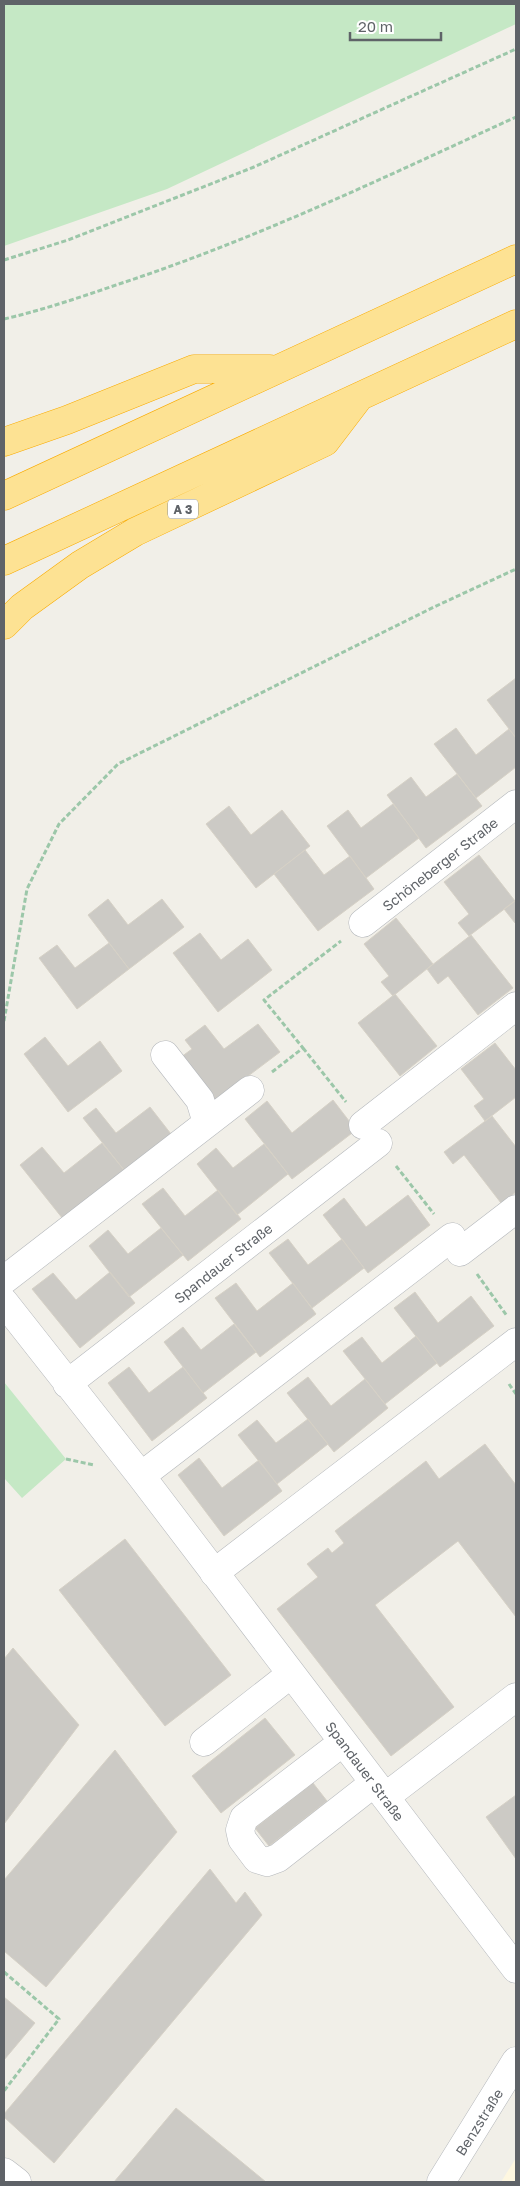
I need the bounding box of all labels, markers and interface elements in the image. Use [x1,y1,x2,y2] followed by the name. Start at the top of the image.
[350,10,441,42] scale bar
[358,17,393,35] text: 20 m
[168,499,198,518] road number: A 3
[379,814,501,914] street label: Schöneberger Straße
[171,1219,275,1307] street label: Spandauer Straße
[322,1718,408,1824] street label: Spandauer Straße
[452,2085,506,2159] street label: Benzstraße

